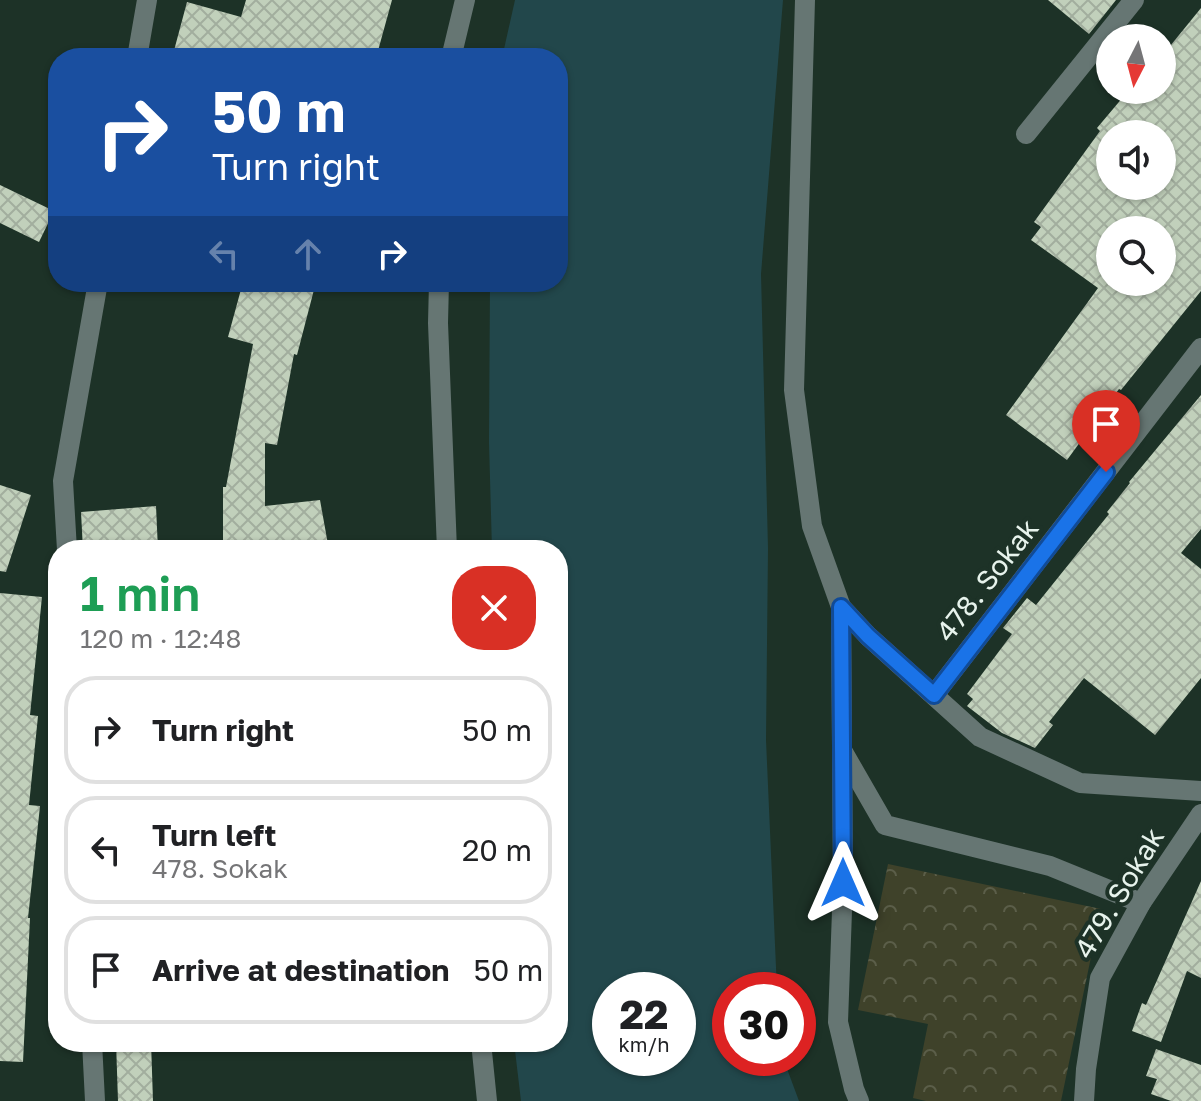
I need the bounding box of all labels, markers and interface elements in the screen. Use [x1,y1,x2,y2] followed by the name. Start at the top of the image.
[1096,24,1176,104] north arrow
[1096,24,1176,296] map controls
[212,77,346,144] text: 50 m
[80,80,184,184] icon: right
[1096,120,1176,200] button: sound
[212,145,380,188] text: Turn right
[1096,216,1176,296] button: search
[202,232,246,276] icon: left
[286,232,330,276] icon: ahead
[370,232,414,276] icon: right
[1072,390,1140,472] pin
[1084,402,1128,446] icon: arrive
[929,512,1045,647] street label: 478. Sokak
[80,564,200,622] text: 1 min
[452,566,536,650] button: close
[80,623,241,654] text: 120 m · 12:48
[84,708,128,752] icon: right
[152,712,294,748] text: Turn right
[462,712,532,748] text: 50 m
[152,817,277,853] text: Turn left
[1067,821,1170,964] street label: 479. Sokak
[84,828,128,872] icon: left
[462,832,532,868] text: 20 m
[801,841,885,925] position arrow
[152,853,288,884] text: 478. Sokak
[84,948,128,992] icon: arrive
[152,952,449,988] text: Arrive at destination
[473,952,543,988] text: 50 m
[712,972,816,1076] speed limit sign: 30
[620,990,668,1038] text: 22
[619,1032,669,1056] text: km/h

